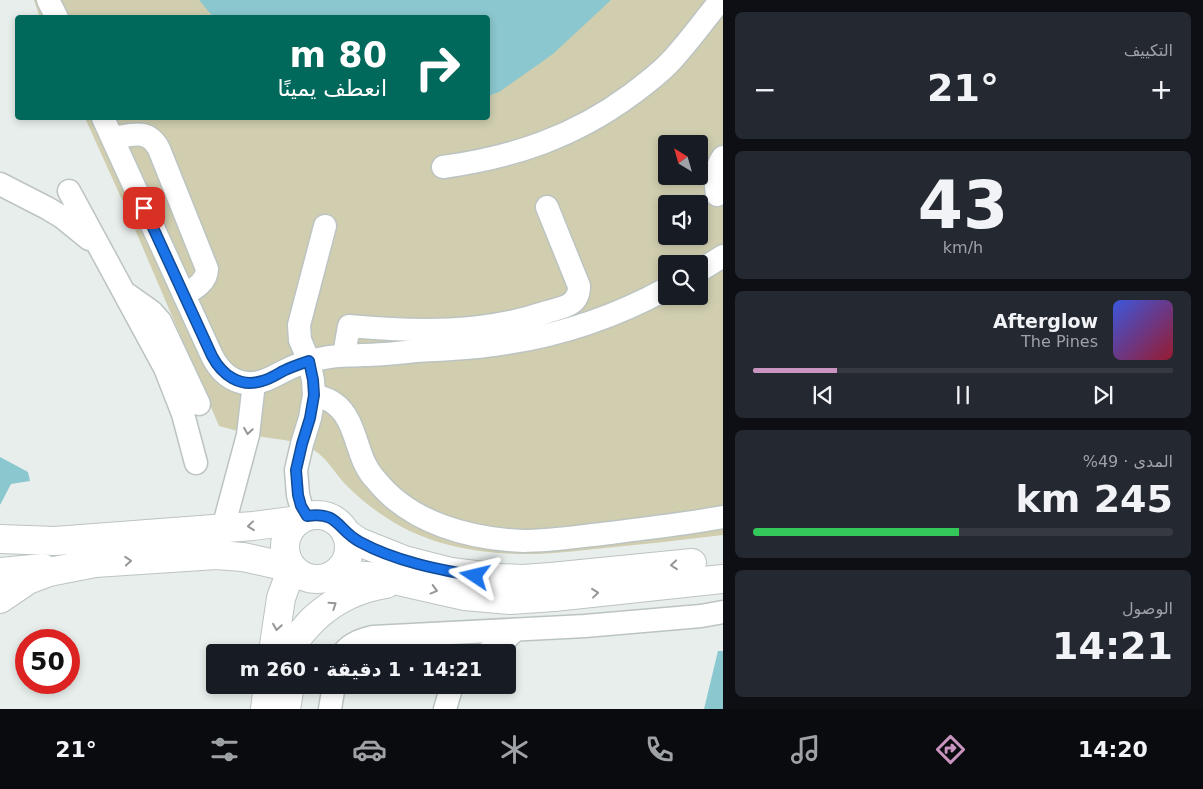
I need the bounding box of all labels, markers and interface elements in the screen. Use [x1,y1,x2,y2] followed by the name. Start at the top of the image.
[290,35,387,75] text: 80 m
[405,35,470,100] icon: right
[1124,41,1173,60] text: التكييف
[927,66,999,110] text: 21°
[753,73,776,106] text: −
[1150,73,1173,106] text: +
[278,76,387,101] text: انعطف يمينًا
[658,135,708,185] north arrow
[658,135,708,305] map controls
[918,168,1008,243] text: 43
[123,187,165,229] pin
[130,194,158,222] icon: arrive
[658,195,708,245] button: sound
[943,238,983,257] text: km/h
[658,255,708,305] button: search
[993,310,1098,332] text: Afterglow
[1021,332,1098,351] text: The Pines
[809,381,837,409] icon: previous
[949,381,977,409] icon: pause
[1089,381,1117,409] icon: next
[244,427,254,436] one-way arrow
[1083,452,1173,471] text: المدى · 49%
[1016,477,1173,521] text: 245 km
[246,520,254,531] one-way arrow
[448,549,500,601] position arrow
[124,555,132,566] one-way arrow
[670,559,678,570] one-way arrow
[430,584,438,594] one-way arrow
[592,588,600,599] one-way arrow
[1122,599,1173,618] text: الوصول
[328,601,337,611] one-way arrow
[272,623,283,631] one-way arrow
[1052,624,1173,668] text: 14:21
[15,629,80,694] speed limit sign: 50
[240,658,482,680] text: 14:21 · 1 دقيقة · 260 m
[207,732,242,767] icon: filters
[352,732,387,767] icon: car
[497,732,532,767] icon: climate
[642,732,677,767] icon: phone
[788,732,823,767] icon: music
[933,732,968,767] icon: directions
[55,737,97,762] text: 21°
[1078,737,1148,762] text: 14:20

